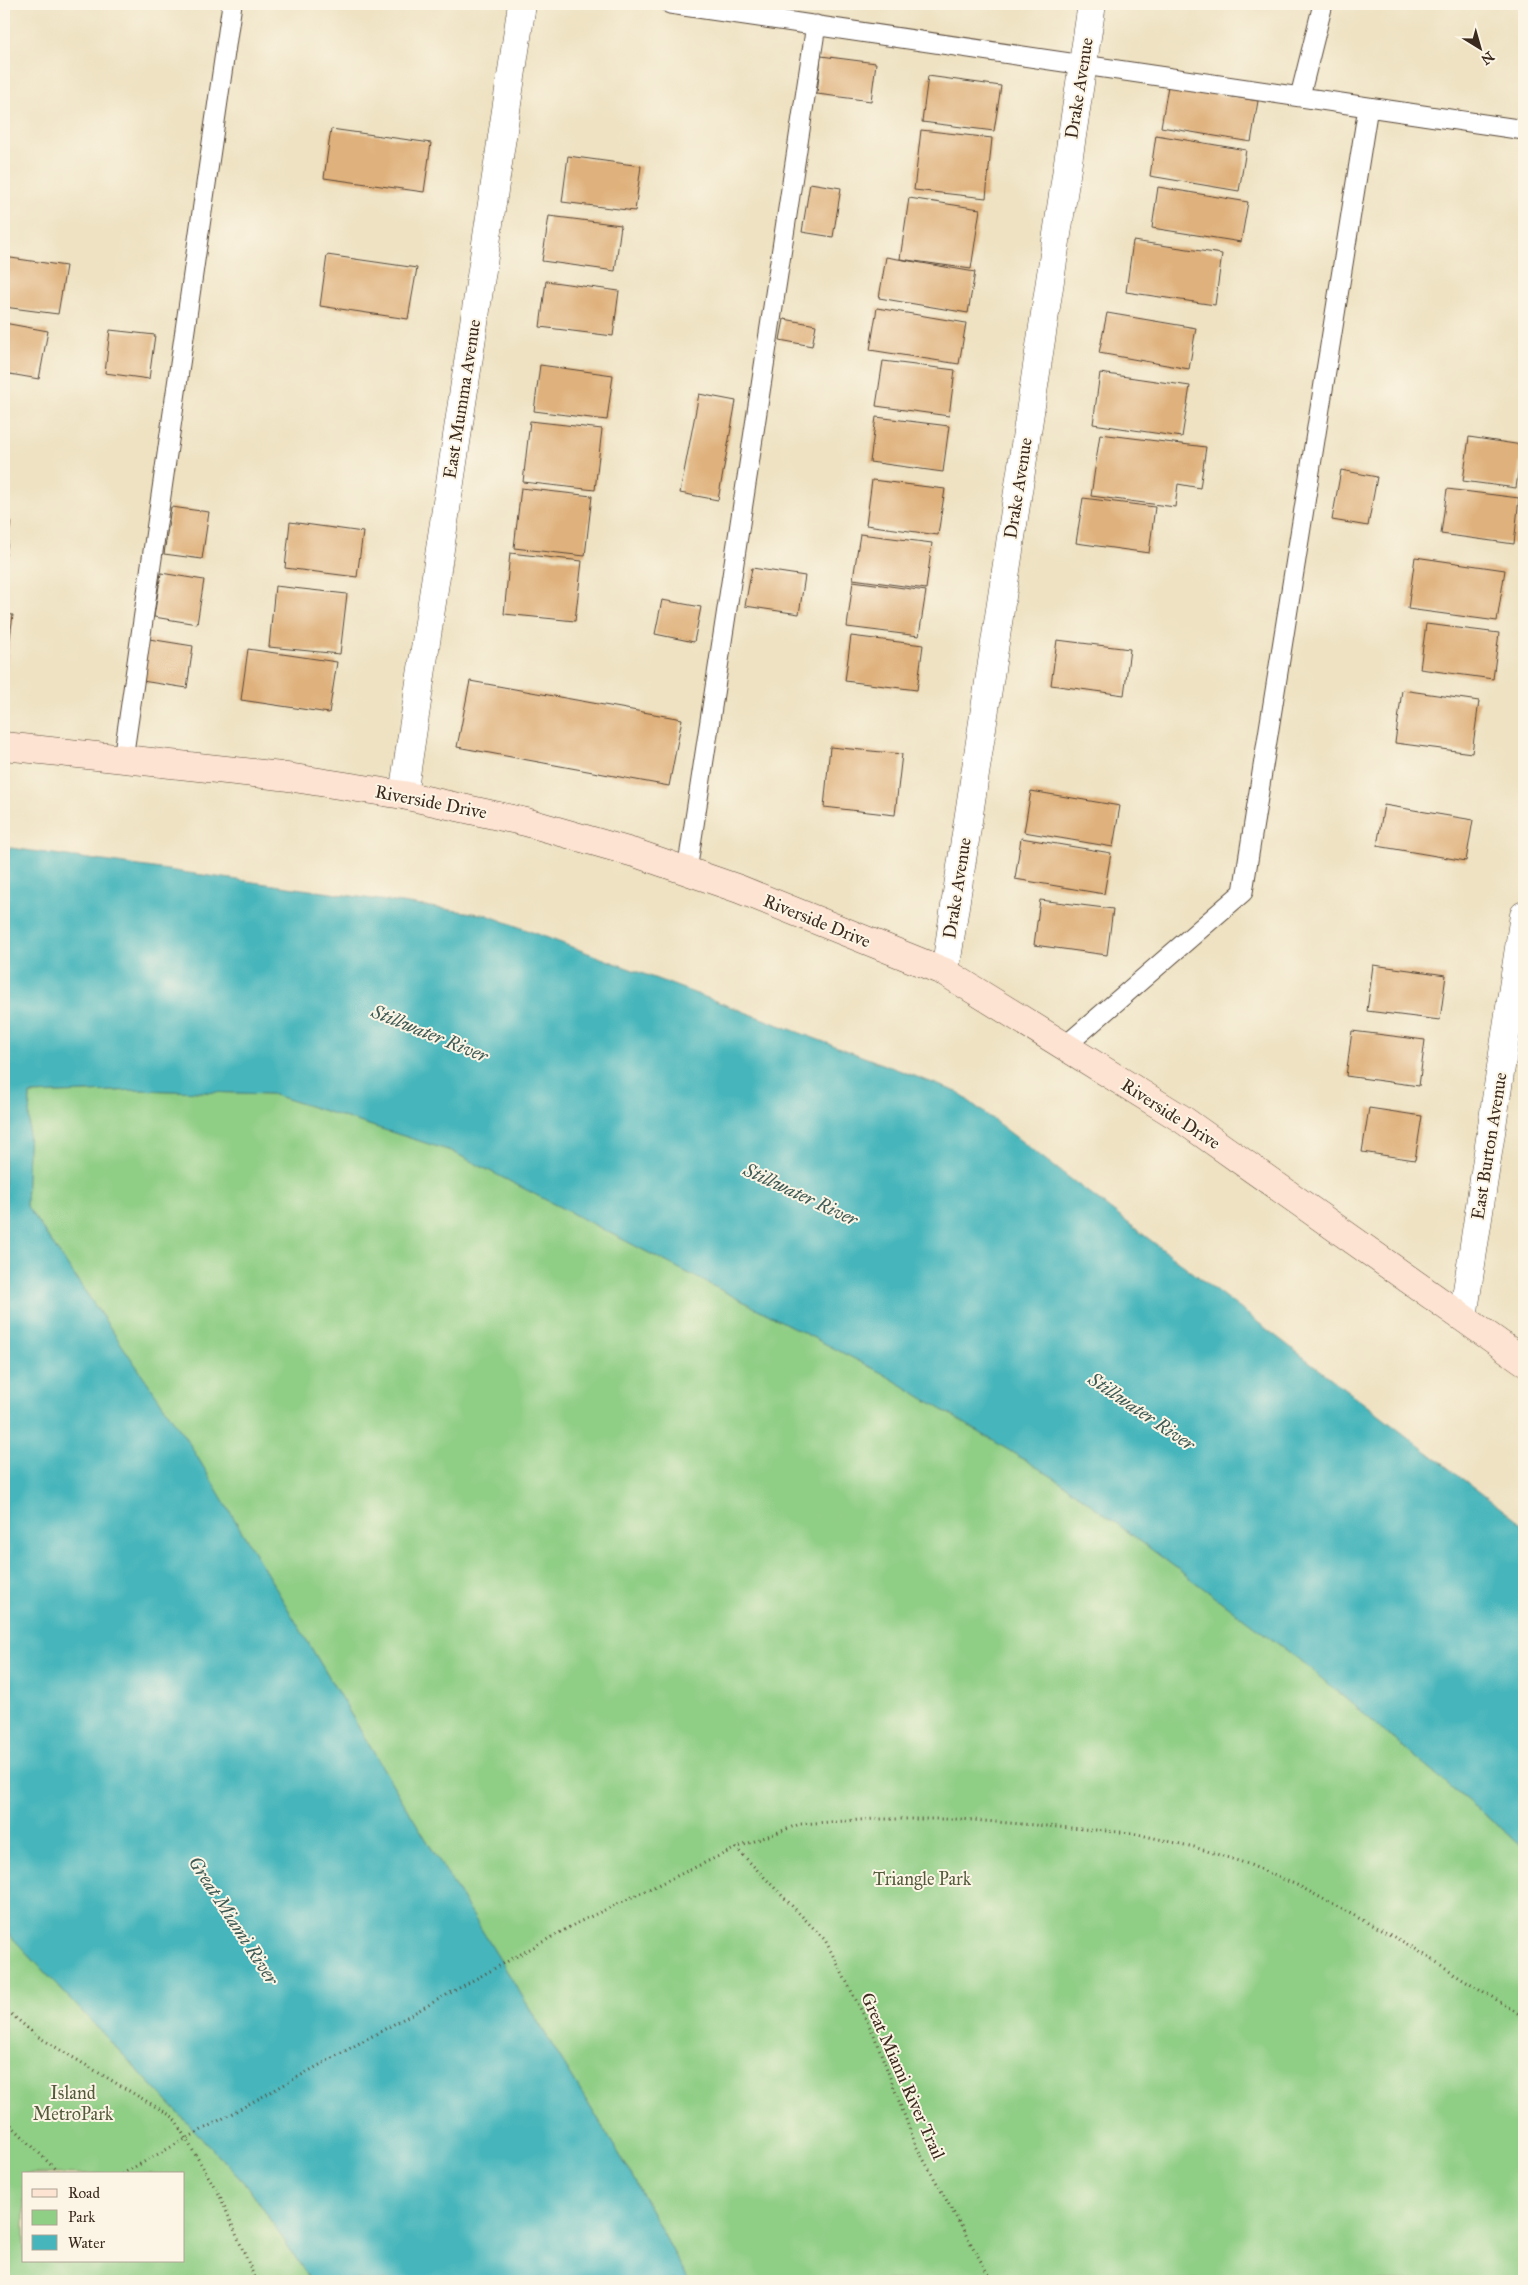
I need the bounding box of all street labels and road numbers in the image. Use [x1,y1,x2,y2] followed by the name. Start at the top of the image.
[1060,36,1098,140] street label: Drake Avenue
[439,318,485,480] street label: East Mumma Avenue
[999,436,1037,540] street label: Drake Avenue
[373,780,489,824] street label: Riverside Drive
[938,836,976,940] street label: Drake Avenue
[760,890,874,952] street label: Riverside Drive
[1466,1071,1512,1221] street label: East Burton Avenue
[1117,1074,1225,1154] street label: Riverside Drive
[856,1989,950,2163] street label: Great Miami River Trail

